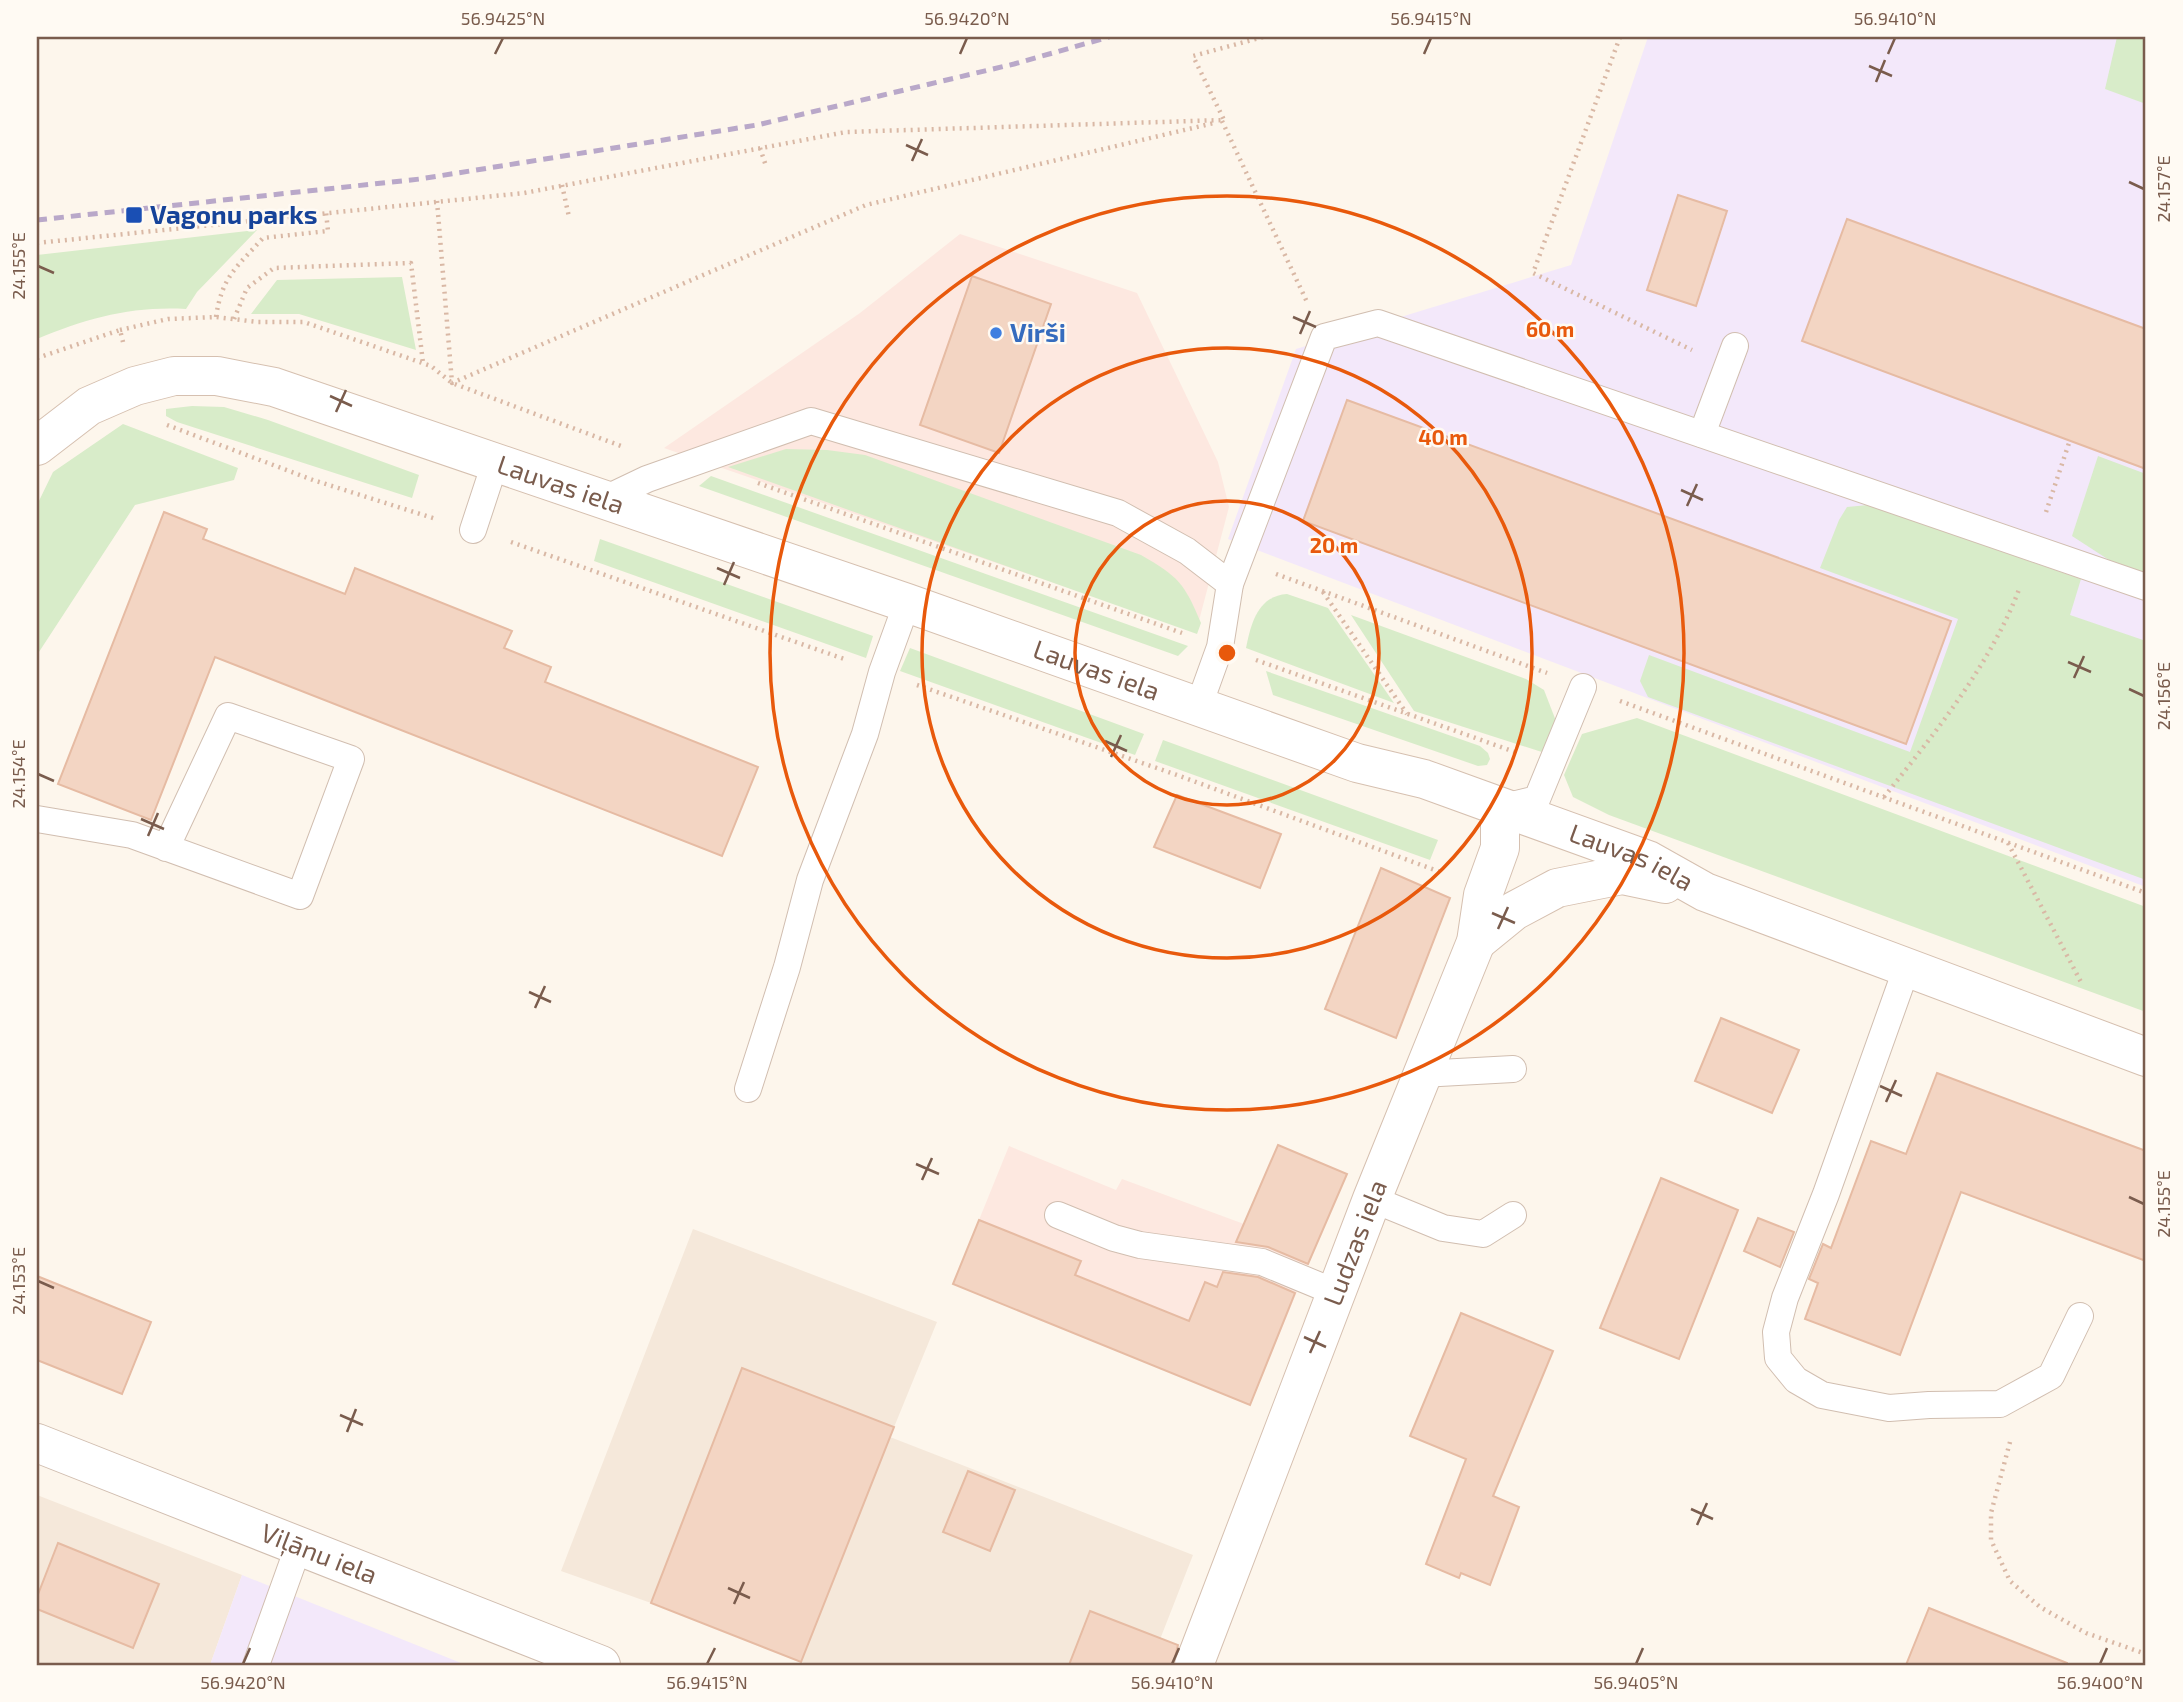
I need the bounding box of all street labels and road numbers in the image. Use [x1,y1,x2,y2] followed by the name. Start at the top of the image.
[494,447,629,519] street label: Lauvas iela
[1030,632,1164,706] street label: Lauvas iela
[1566,816,1699,896] street label: Lauvas iela
[1316,1175,1392,1309] street label: Ludzas iela
[257,1516,382,1589] street label: Viļānu iela

